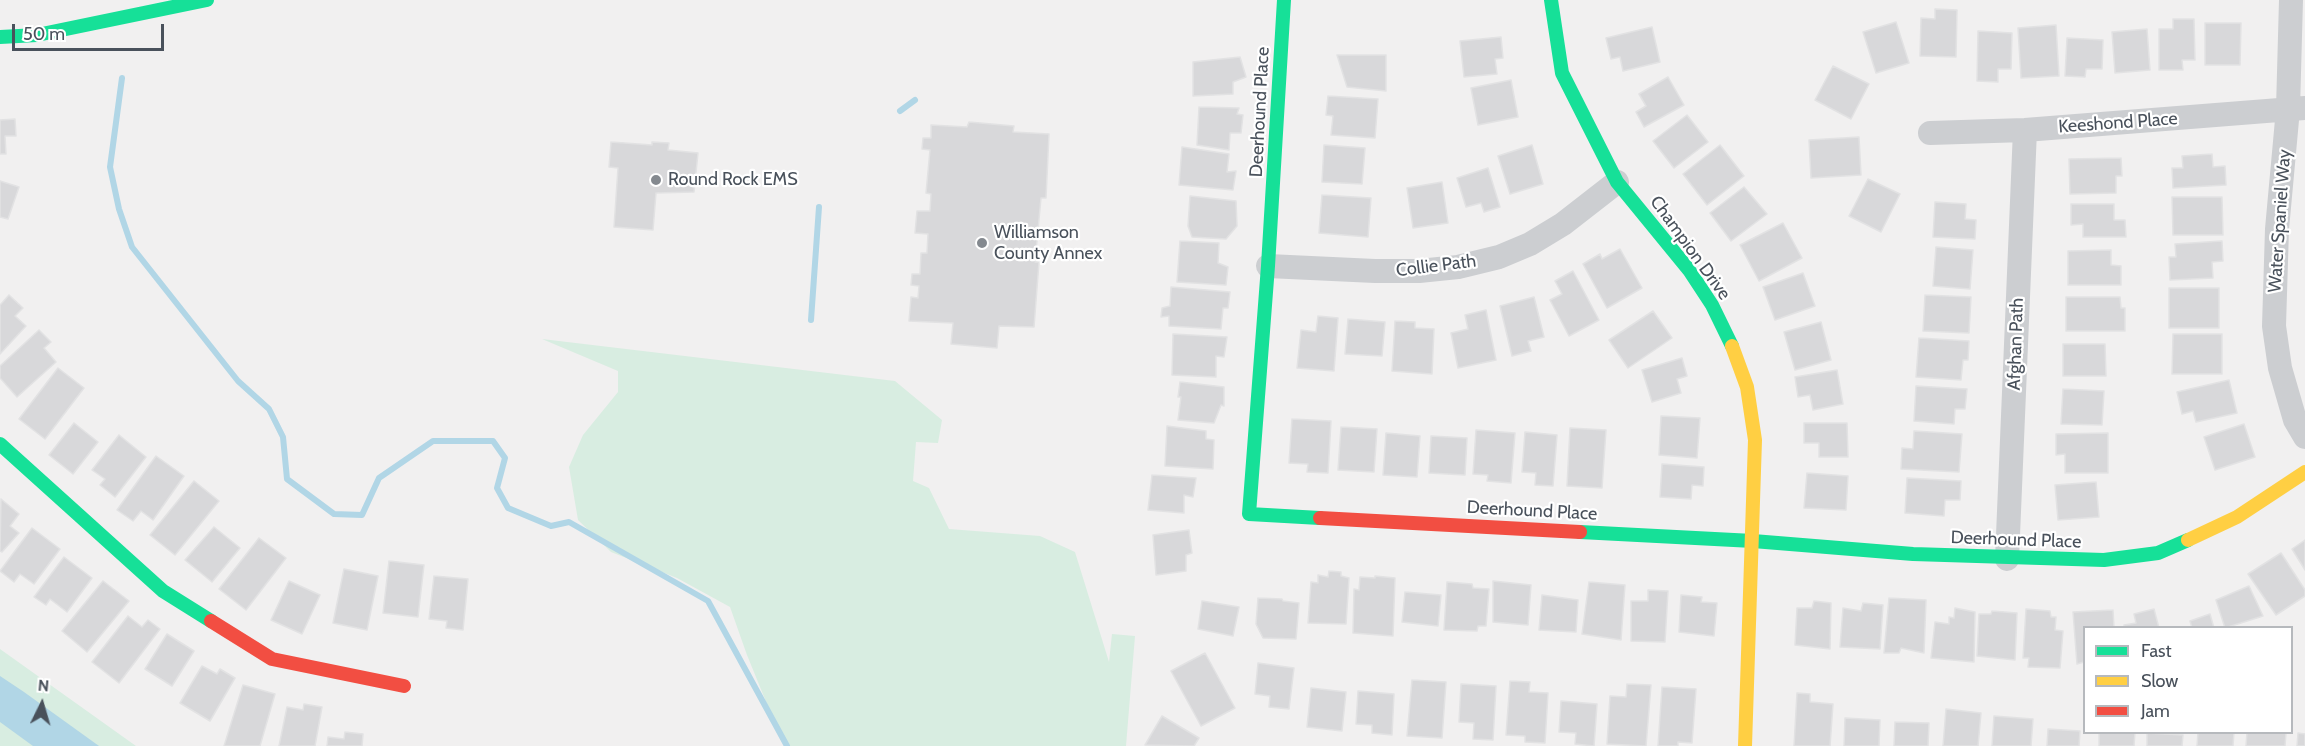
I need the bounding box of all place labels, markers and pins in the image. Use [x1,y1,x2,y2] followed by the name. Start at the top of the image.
[668,169,798,191] place label: Round Rock EMS
[649,173,663,187] marker: Round Rock EMS
[994,222,1102,264] place label: Williamson County Annex
[975,236,989,250] marker: Williamson County Annex

